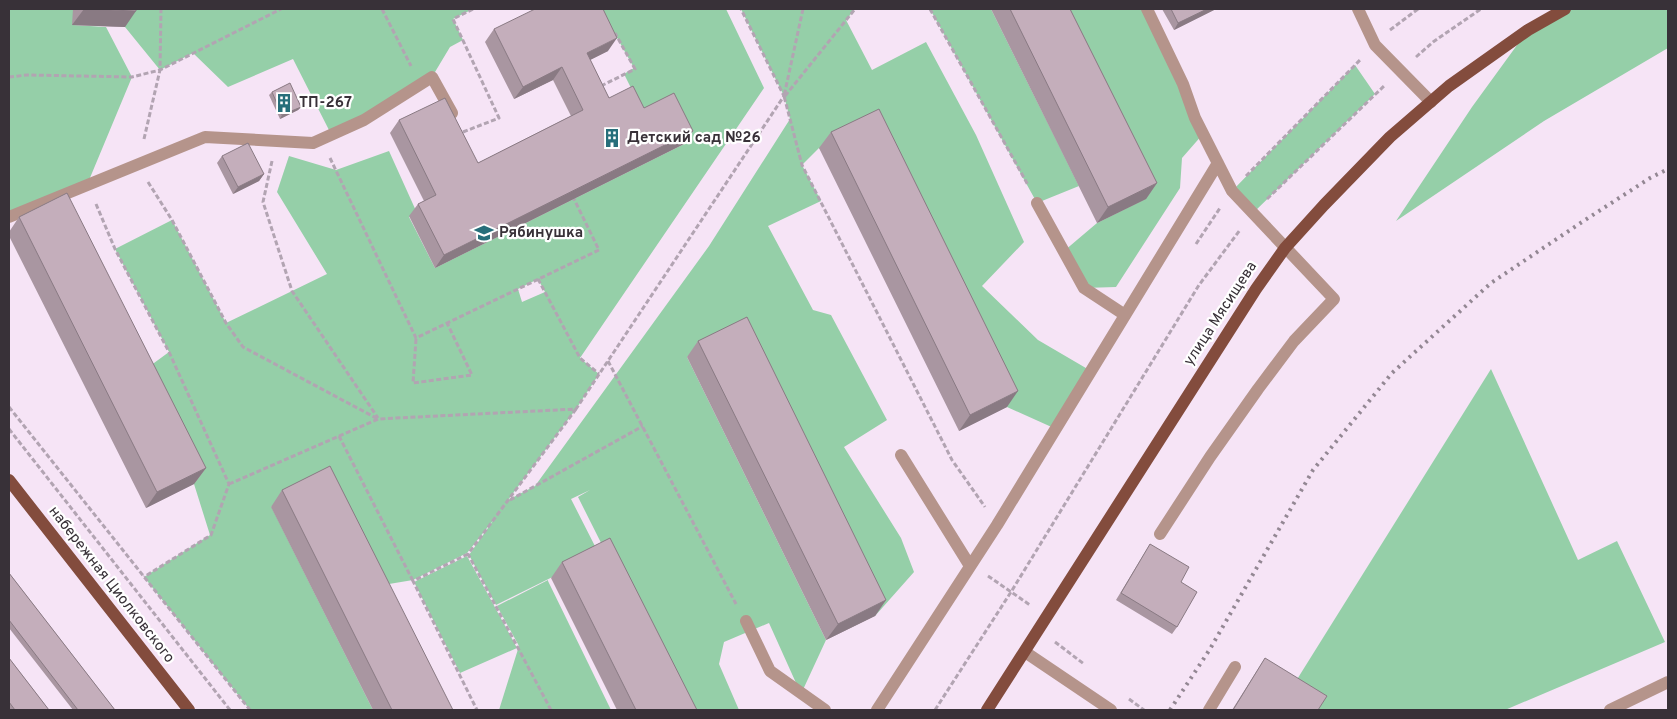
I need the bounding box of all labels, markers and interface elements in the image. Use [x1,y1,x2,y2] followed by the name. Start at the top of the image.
[273,92,295,114] building icon: ТП-267
[299,94,352,113] place label: ТП-267
[601,127,623,149] building icon: Детский сад №26
[627,129,761,148] place label: Детский сад №26
[473,222,495,244] school or university icon: Рябинушка
[499,224,583,243] place label: Рябинушка
[1180,258,1262,370] street label: улица Мясищева
[44,503,178,667] street label: набережная Циолковского

